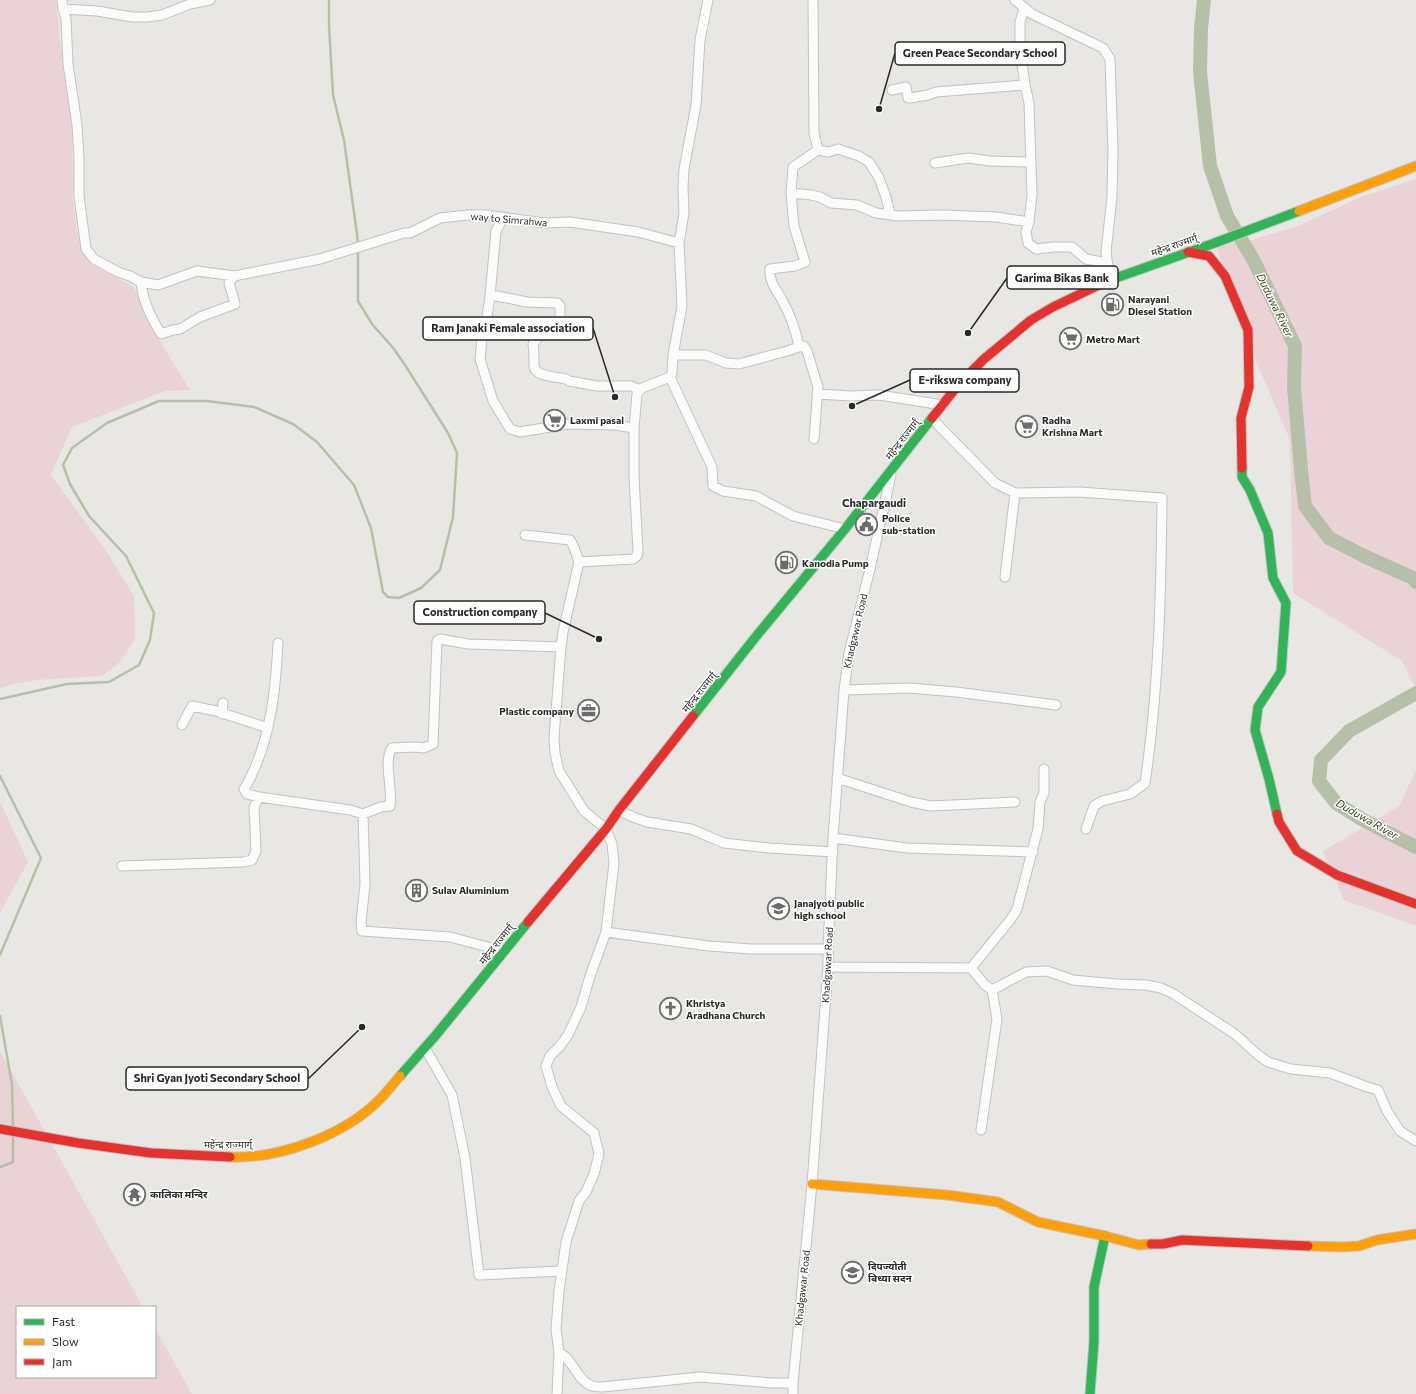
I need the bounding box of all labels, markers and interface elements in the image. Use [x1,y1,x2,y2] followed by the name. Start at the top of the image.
[895,42,1065,65] callout: Green Peace Secondary School
[903,46,1057,59] text: Green Peace Secondary School
[470,210,548,228] street label: way to Simrahwa
[1149,231,1201,259] street label: महेन्द्र राज्मार्ग्
[1007,266,1118,289] callout: Garima Bikas Bank
[1015,271,1110,284] text: Garima Bikas Bank
[1254,271,1297,339] water label: Duduwa River
[1099,292,1125,318] fuel station icon: Narayani Diesel Station
[1128,293,1192,317] place label: Narayani Diesel Station
[423,317,593,340] callout: Ram Janaki Female association
[431,321,585,335] text: Ram Janaki Female association
[1057,326,1083,352] supermarket icon: Metro Mart
[1086,333,1140,345] place label: Metro Mart
[910,369,1019,392] callout: E-rikswa company
[918,373,1012,386] text: E-rikswa company
[541,407,567,433] supermarket icon: Laxmi pasal
[1013,413,1039,439] supermarket icon: Radha Krishna Mart
[570,414,624,426] place label: Laxmi pasal
[1042,414,1102,438] place label: Radha Krishna Mart
[882,415,924,462] street label: महेन्द्र राज्मार्ग्
[842,496,906,509] district label: Chapargaudi
[854,511,880,537] public building icon: Police sub-station
[882,512,936,536] place label: Police sub-station
[773,550,799,576] fuel station icon: Kanodia Pump
[802,557,869,569] place label: Kanodia Pump
[841,592,869,670] street label: Khadgawar Road
[414,601,545,624] callout: Construction company
[422,605,538,618] text: Construction company
[679,668,721,715] street label: महेन्द्र राज्मार्ग्
[576,698,602,724] office icon: Plastic company
[499,705,575,717] place label: Plastic company
[1334,796,1401,842] water label: Duduwa River
[404,877,430,903] building icon: Sulav Aluminium
[432,884,509,896] place label: Sulav Aluminium
[766,896,792,922] school or university icon: Janajyoti public high school
[794,897,864,921] place label: Janajyoti public high school
[476,920,518,967] street label: महेन्द्र राज्मार्ग्
[819,926,835,1003] street label: Khadgawar Road
[657,996,683,1022] church icon: Khristya Aradhana Church
[686,997,766,1021] place label: Khristya Aradhana Church
[126,1067,308,1090] callout: Shri Gyan Jyoti Secondary School
[134,1071,300,1085] text: Shri Gyan Jyoti Secondary School
[204,1138,254,1151] street label: महेन्द्र राज्मार्ग्
[121,1181,147,1207] temple icon: कालिका मन्दिर
[150,1188,208,1200] place label: कालिका मन्दिर
[792,1249,812,1327] street label: Khadgawar Road
[839,1259,865,1285] school or university icon: दिपज्योती बिध्या सदन
[868,1260,913,1284] place label: दिपज्योती बिध्या सदन
[16,1306,156,1378] legend
[52,1314,75,1328] text: Fast
[52,1334,79,1348] text: Slow
[52,1354,72,1369] text: Jam

